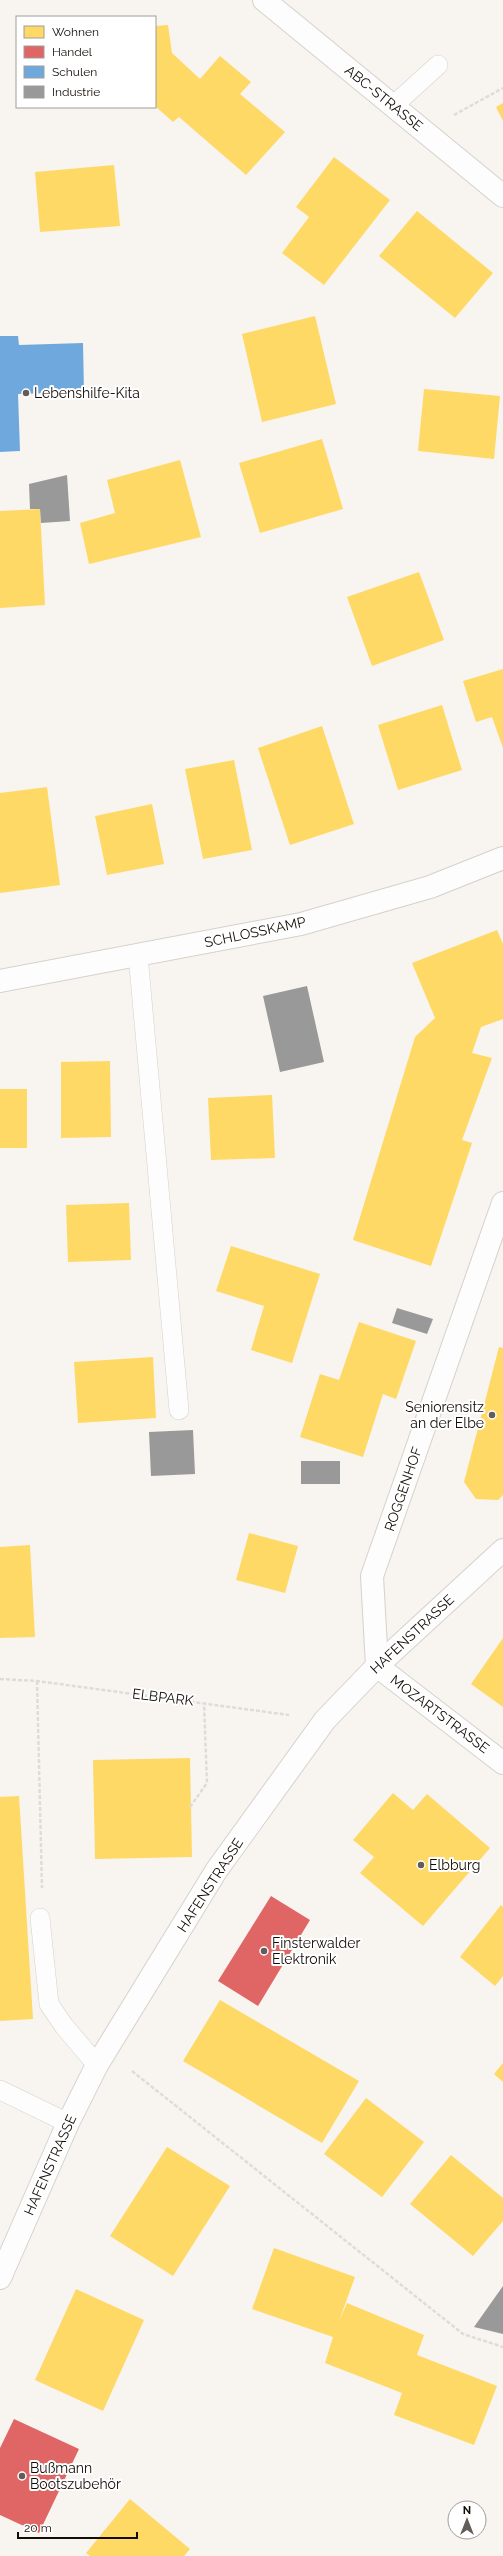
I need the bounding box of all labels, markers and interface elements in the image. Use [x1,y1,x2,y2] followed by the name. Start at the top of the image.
[16,16,156,108] legend
[52,25,99,39] text: Wohnen
[52,45,93,59] text: Handel
[342,62,426,134] street label: ABC-STRASSE
[52,65,97,79] text: Schulen
[52,85,100,99] text: Industrie
[34,385,140,401] place label: Lebenshilfe-Kita
[21,388,31,398] marker: Lebenshilfe-Kita
[203,913,307,951] street label: SCHLOSSKAMP
[405,1399,484,1431] place label: Seniorensitz an der Elbe
[487,1410,497,1420] marker: Seniorensitz an der Elbe
[381,1445,425,1533] street label: ROGGENHOF
[367,1591,457,1677] street label: HAFENSTRASSE
[388,1672,492,1756] street label: MOZARTSTRASSE
[131,1685,195,1709] street label: ELBPARK
[174,1835,246,1935] street label: HAFENSTRASSE
[429,1857,480,1873] place label: Elbburg
[416,1860,426,1870] marker: Elbburg
[272,1935,360,1967] place label: Finsterwalder Elektronik
[259,1946,269,1956] marker: Finsterwalder Elektronik
[21,2112,79,2218] street label: HAFENSTRASSE
[30,2460,121,2492] place label: Bußmann Bootszubehör
[17,2471,27,2481] marker: Bußmann Bootszubehör
[447,2500,487,2540] north arrow
[463,2504,471,2517] text: N
[18,2514,137,2540] scale bar
[24,2521,52,2535] text: 20 m

